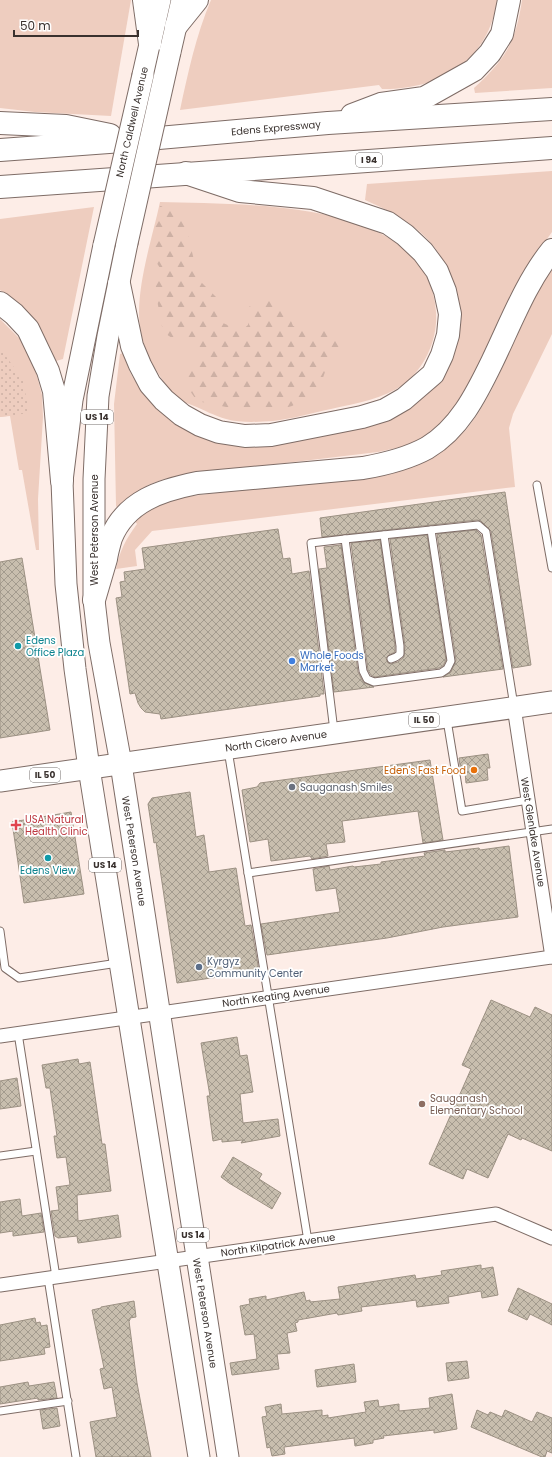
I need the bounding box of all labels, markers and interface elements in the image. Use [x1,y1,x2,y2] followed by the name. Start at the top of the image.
[14,12,138,38] scale bar
[20,17,51,34] text: 50 m
[112,65,152,179] street label: North Caldwell Avenue
[231,117,322,139] street label: Edens Expressway
[356,153,382,167] road number: I 94
[81,410,113,424] road number: US 14
[87,474,102,586] street label: West Peterson Avenue
[26,633,84,660] place label: Edens Office Plaza
[13,641,23,651] marker: Edens Office Plaza
[300,648,364,675] place label: Whole Foods Market
[287,656,297,666] marker: Whole Foods Market
[409,713,439,727] road number: IL 50
[224,726,328,756] street label: North Cicero Avenue
[384,763,466,778] place label: Eden's Fast Food
[469,765,479,775] marker: Eden's Fast Food
[30,768,60,782] road number: IL 50
[517,776,549,888] street label: West Glenlake Avenue
[300,780,393,795] place label: Sauganash Smiles
[287,782,297,792] marker: Sauganash Smiles
[118,795,150,907] street label: West Peterson Avenue
[25,812,88,839] place label: USA Natural Health Clinic
[10,819,22,831] marker: USA Natural Health Clinic
[43,853,53,863] marker: Edens View
[89,858,121,872] road number: US 14
[20,863,77,878] place label: Edens View
[207,954,303,981] place label: Kyrgyz Community Center
[194,962,204,972] marker: Kyrgyz Community Center
[221,981,331,1011] street label: North Keating Avenue
[430,1091,523,1118] place label: Sauganash Elementary School
[417,1099,427,1109] marker: Sauganash Elementary School
[177,1228,209,1242] road number: US 14
[220,1230,336,1260] street label: North Kilpatrick Avenue
[189,1257,221,1369] street label: West Peterson Avenue

